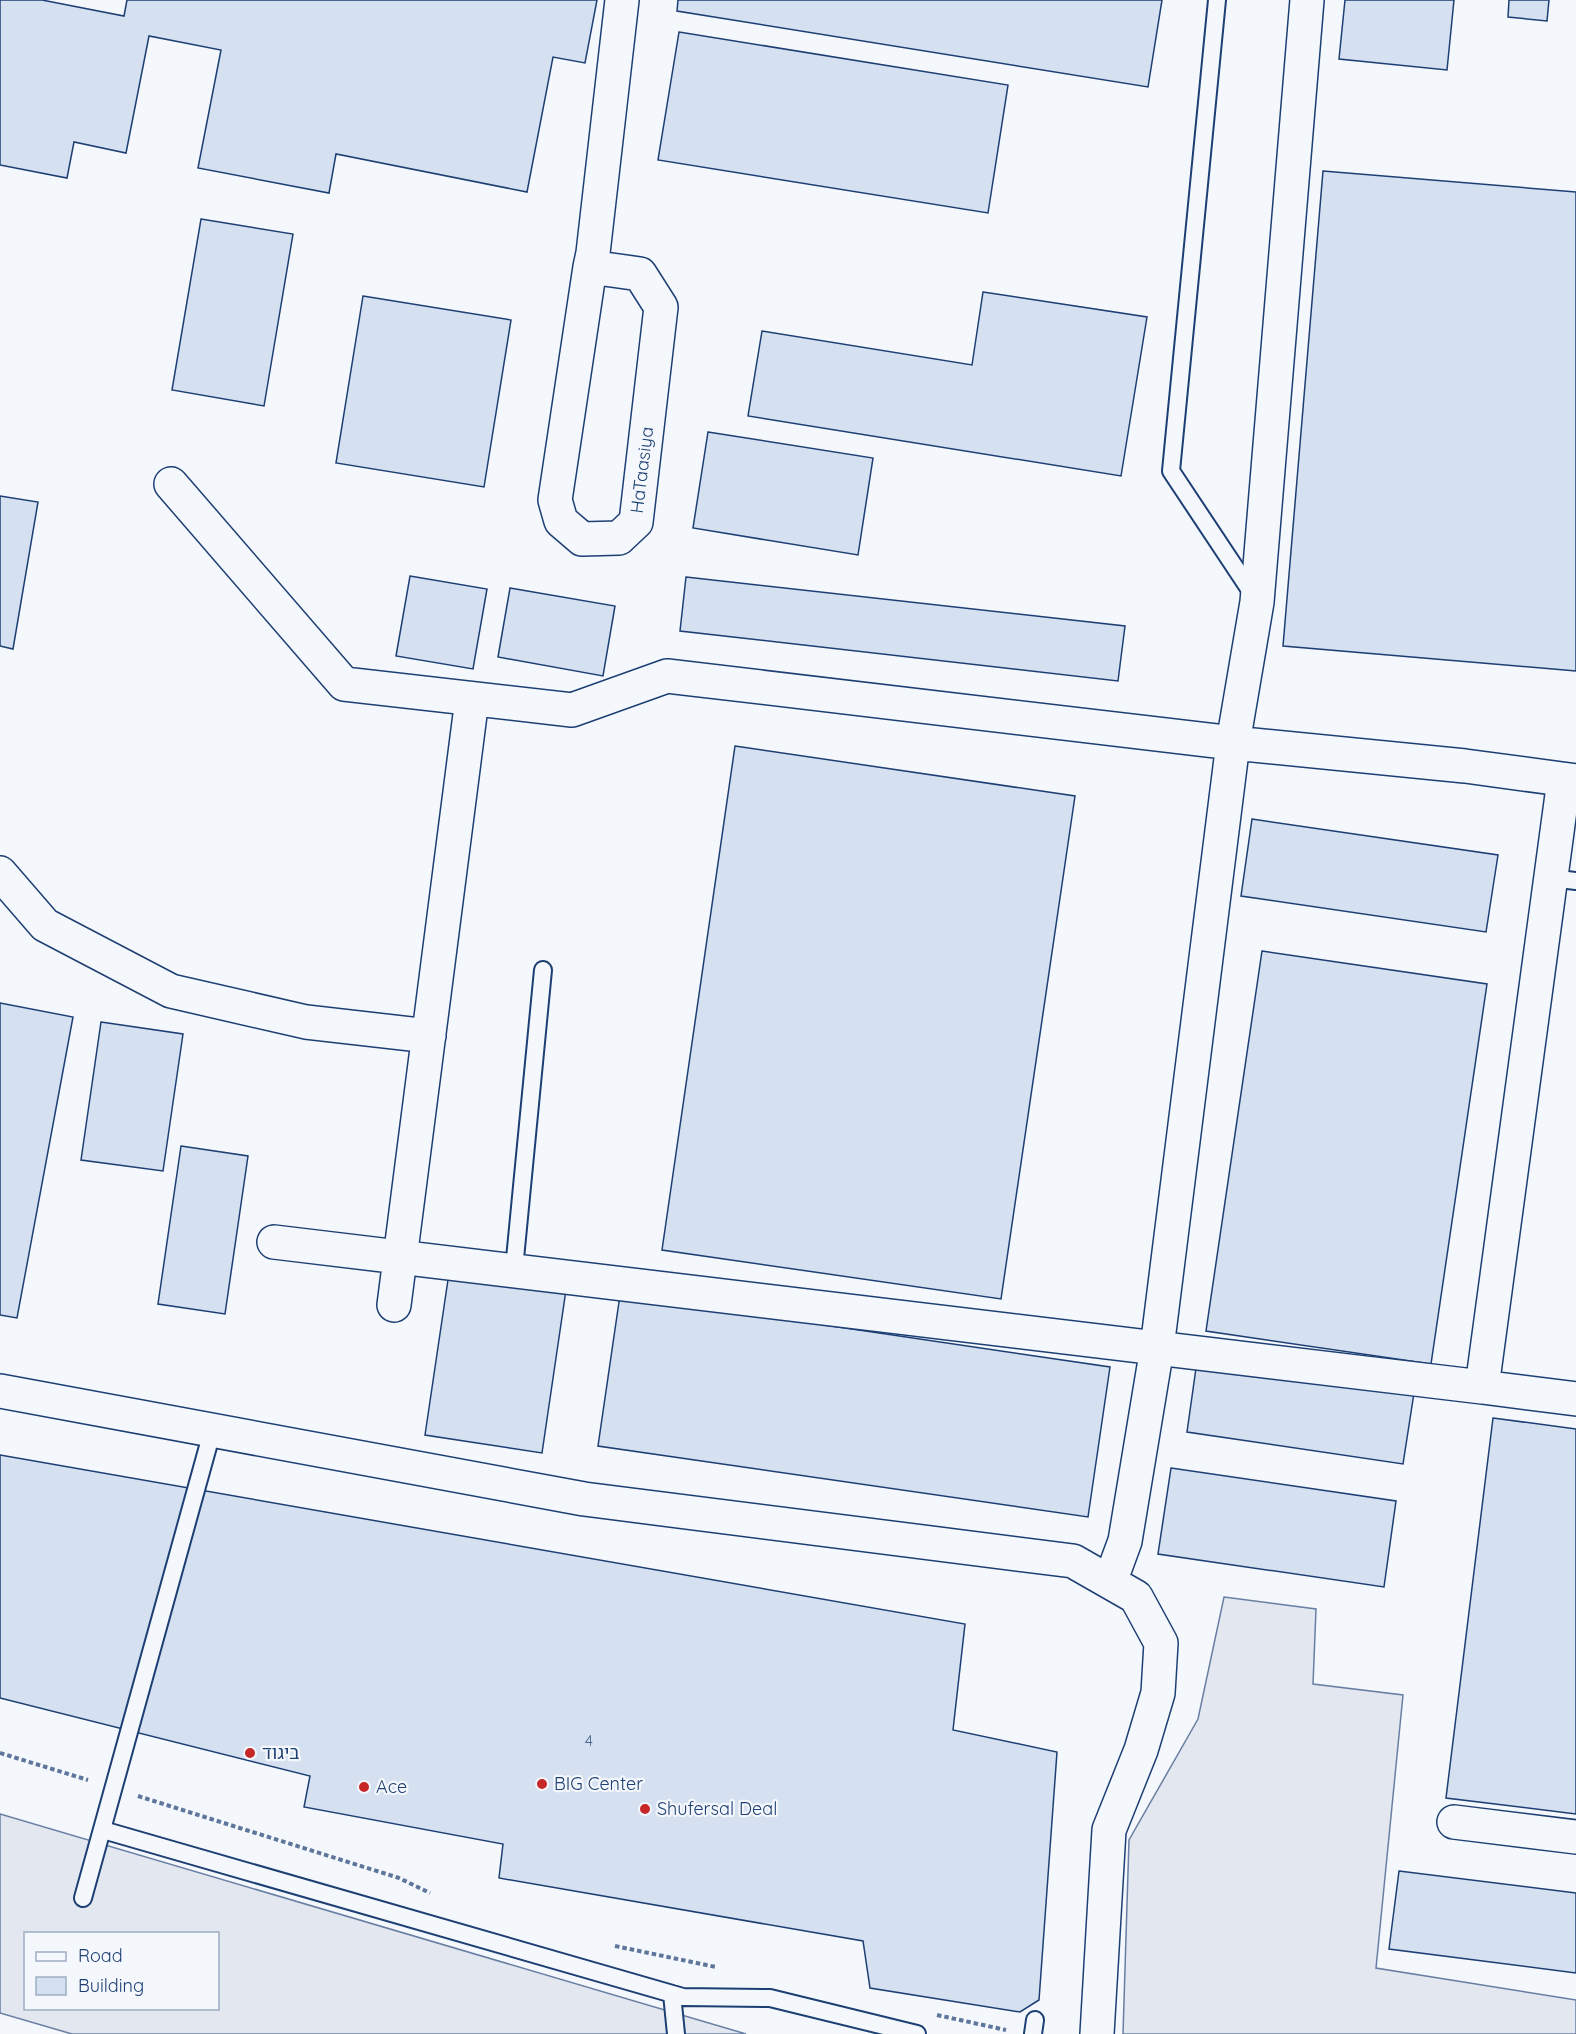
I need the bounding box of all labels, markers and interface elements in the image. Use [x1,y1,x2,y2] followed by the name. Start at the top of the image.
[625,425,658,515] street label: HaTaasiya
[585,1731,593,1750] house number: 4
[262,1741,300,1764] place label: ביגוד
[243,1746,257,1760] marker: ביגוד
[554,1772,643,1795] place label: BIG Center
[376,1775,407,1798] place label: Ace
[535,1777,549,1791] marker: BIG Center
[357,1780,371,1794] marker: Ace
[657,1797,777,1820] place label: Shufersal Deal
[638,1802,652,1816] marker: Shufersal Deal
[24,1932,219,2010] legend
[78,1944,123,1967] text: Road
[78,1974,144,1997] text: Building

